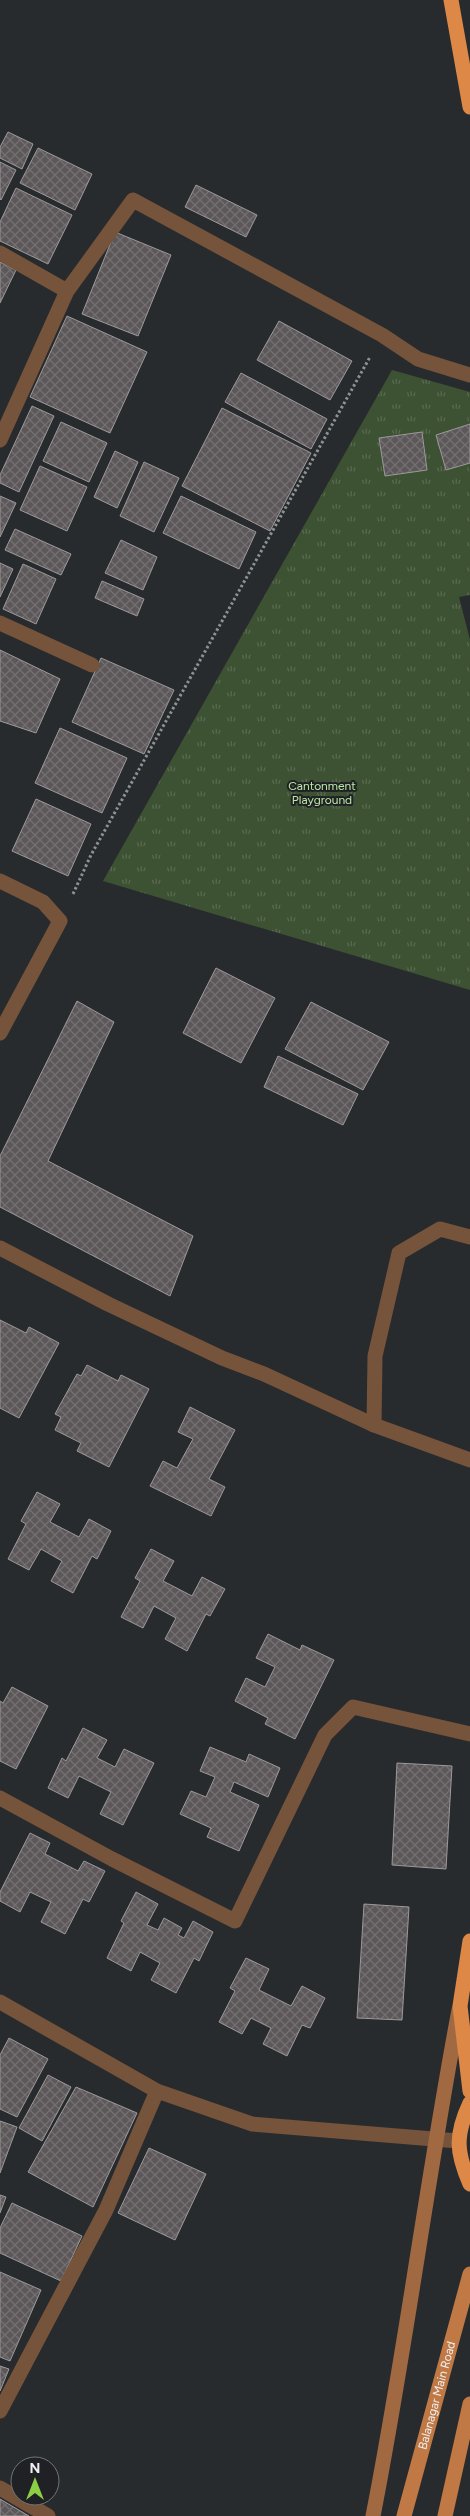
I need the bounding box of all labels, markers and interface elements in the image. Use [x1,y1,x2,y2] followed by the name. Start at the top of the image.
[288,779,356,807] park label: Cantonment Playground
[415,2340,458,2451] street label: Balanagar Main Road
[10,2456,60,2506] north arrow
[30,2460,40,2477] text: N

